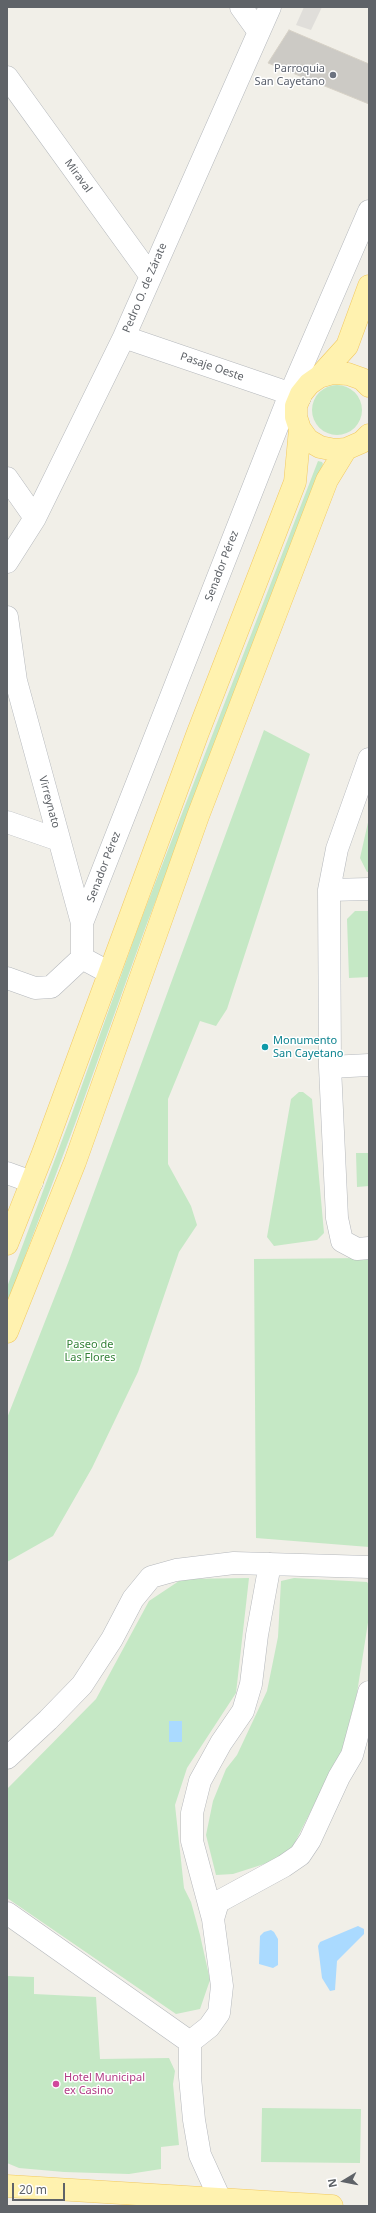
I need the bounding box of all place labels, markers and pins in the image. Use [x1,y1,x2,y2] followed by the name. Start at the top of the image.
[255,62,325,88] place label: Parroquia San Cayetano
[328,70,338,80] marker: Parroquia San Cayetano
[273,1034,343,1060] place label: Monumento San Cayetano
[260,1042,270,1052] marker: Monumento San Cayetano
[64,2071,145,2097] place label: Hotel Municipal ex Casino
[51,2079,61,2089] marker: Hotel Municipal ex Casino

